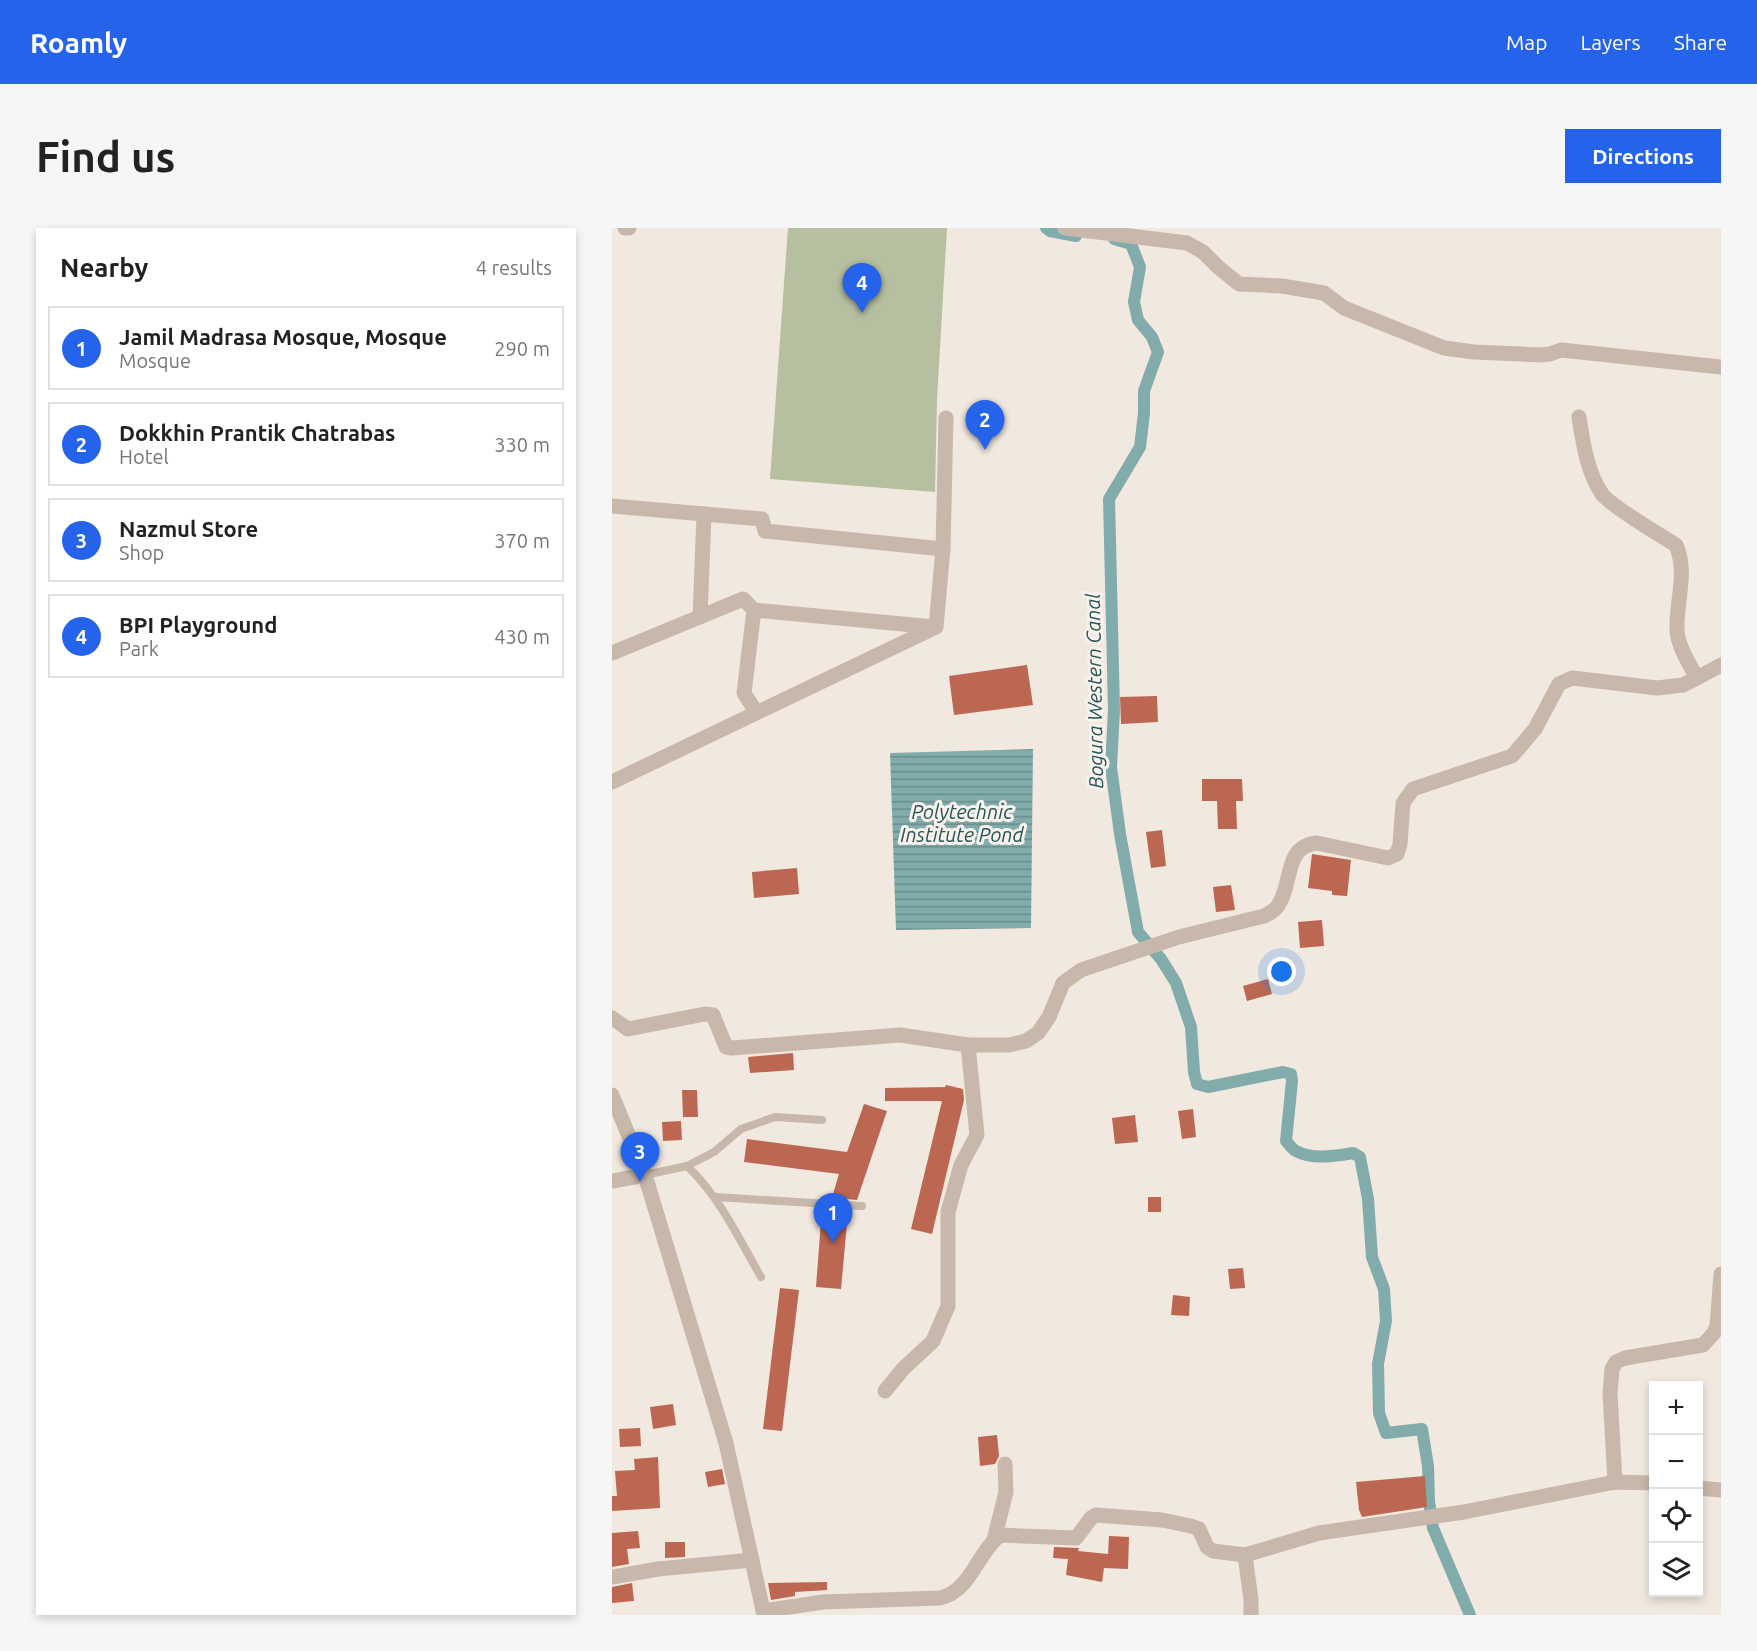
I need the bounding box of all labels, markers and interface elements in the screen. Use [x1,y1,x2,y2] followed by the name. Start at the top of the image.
[30,27,127,58] text: Roamly
[1506,30,1547,54] text: Map
[1580,30,1641,54] text: Layers
[1674,30,1727,54] text: Share
[1565,129,1721,183] button: Directions
[36,133,175,180] text: Find us
[60,253,148,282] text: Nearby
[476,256,552,279] text: 4 results
[842,264,882,313] pin: 4
[119,324,447,349] text: Jamil Madrasa Mosque, Mosque
[76,337,87,360] text: 1
[494,337,550,360] text: 290 m
[119,349,191,372] text: Mosque
[966,400,1004,450] pin: 2
[119,420,396,445] text: Dokkhin Prantik Chatrabas
[76,433,87,456] text: 2
[494,433,550,456] text: 330 m
[119,445,169,468] text: Hotel
[119,516,258,541] text: Nazmul Store
[76,529,87,552] text: 3
[494,529,550,552] text: 370 m
[119,541,164,564] text: Shop
[1081,593,1107,789] water label: Bogura Western Canal
[119,612,277,637] text: BPI Playground
[76,625,87,648] text: 4
[494,625,550,648] text: 430 m
[119,637,159,660] text: Park
[900,800,1024,846] water label: Polytechnic Institute Pond
[1267,957,1296,986] your location
[621,1132,660,1182] pin: 3
[814,1194,852,1243] pin: 1
[1649,1381,1703,1597] map controls
[1649,1381,1703,1435] button: +
[1649,1435,1703,1489] button: −
[1649,1489,1703,1543] button: locate
[1649,1543,1703,1597] button: layers

